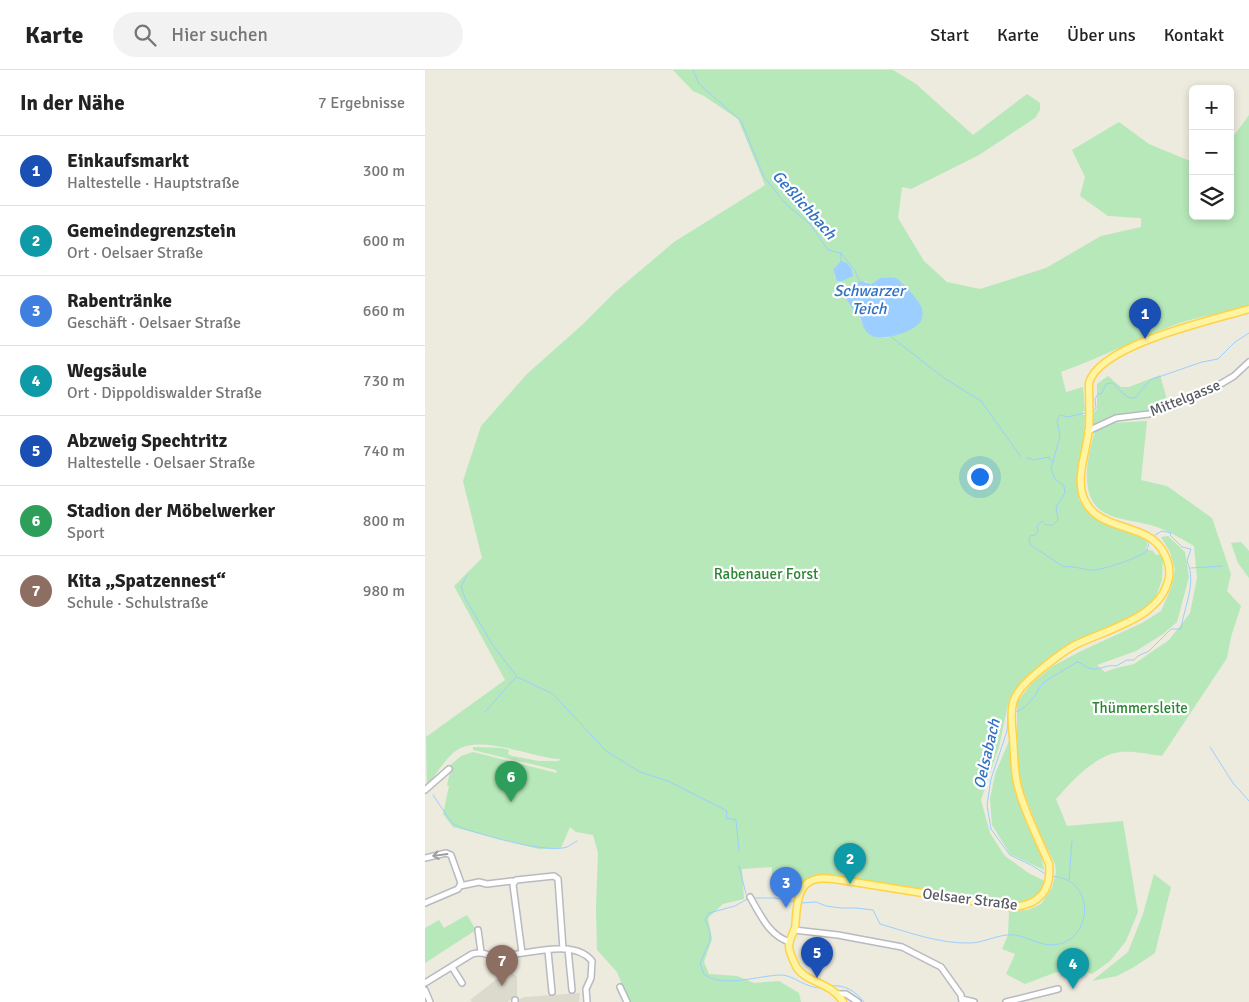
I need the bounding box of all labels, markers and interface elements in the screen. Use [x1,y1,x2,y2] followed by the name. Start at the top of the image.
[113,12,463,57] search box
[25,20,83,50] text: Karte
[131,21,159,49] icon: search
[171,23,268,47] text: Hier suchen
[930,24,969,46] text: Start
[997,24,1039,46] text: Karte
[1067,24,1136,46] text: Über uns
[1164,24,1224,46] text: Kontakt
[1189,85,1234,220] map controls
[1189,85,1234,130] button: +
[20,90,125,116] text: In der Nähe
[318,93,405,113] text: 7 Ergebnisse
[1189,130,1234,175] button: −
[67,149,189,173] text: Einkaufsmarkt
[32,161,40,181] text: 1
[363,161,405,181] text: 300 m
[768,166,841,245] water label: Geßlichbach
[67,173,240,193] text: Haltestelle · Hauptstraße
[1189,175,1234,220] button: layers
[67,219,236,243] text: Gemeindegrenzstein
[32,231,40,251] text: 2
[363,231,405,251] text: 600 m
[67,243,203,263] text: Ort · Oelsaer Straße
[833,281,907,319] water label: Schwarzer Teich
[67,289,172,313] text: Rabentränke
[1129,298,1161,339] pin: 1
[32,301,40,321] text: 3
[363,301,405,321] text: 660 m
[67,313,241,333] text: Geschäft · Oelsaer Straße
[67,359,147,383] text: Wegsäule
[32,371,40,391] text: 4
[363,371,405,391] text: 730 m
[1147,376,1223,420] street label: Mittelgasse
[67,383,262,403] text: Ort · Dippoldiswalder Straße
[67,429,227,453] text: Abzweig Spechtritz
[32,441,40,461] text: 5
[363,441,405,461] text: 740 m
[67,453,255,473] text: Haltestelle · Oelsaer Straße
[967,464,993,490] your location
[67,499,275,523] text: Stadion der Möbelwerker
[32,511,40,531] text: 6
[363,511,405,531] text: 800 m
[67,523,105,543] text: Sport
[714,565,818,583] park label: Rabenauer Forst
[67,569,226,593] text: Kita „Spatzennest“
[32,581,40,601] text: 7
[363,581,405,601] text: 980 m
[67,593,208,613] text: Schule · Schulstraße
[1092,699,1188,717] park label: Thümmersleite
[969,716,1005,791] water label: Oelsabach
[495,761,527,802] pin: 6
[834,843,866,884] pin: 2
[433,850,449,860] one-way arrow
[770,867,802,908] pin: 3
[921,884,1019,914] street label: Oelsaer Straße
[801,937,833,978] pin: 5
[486,945,518,986] pin: 7
[1057,948,1089,989] pin: 4

